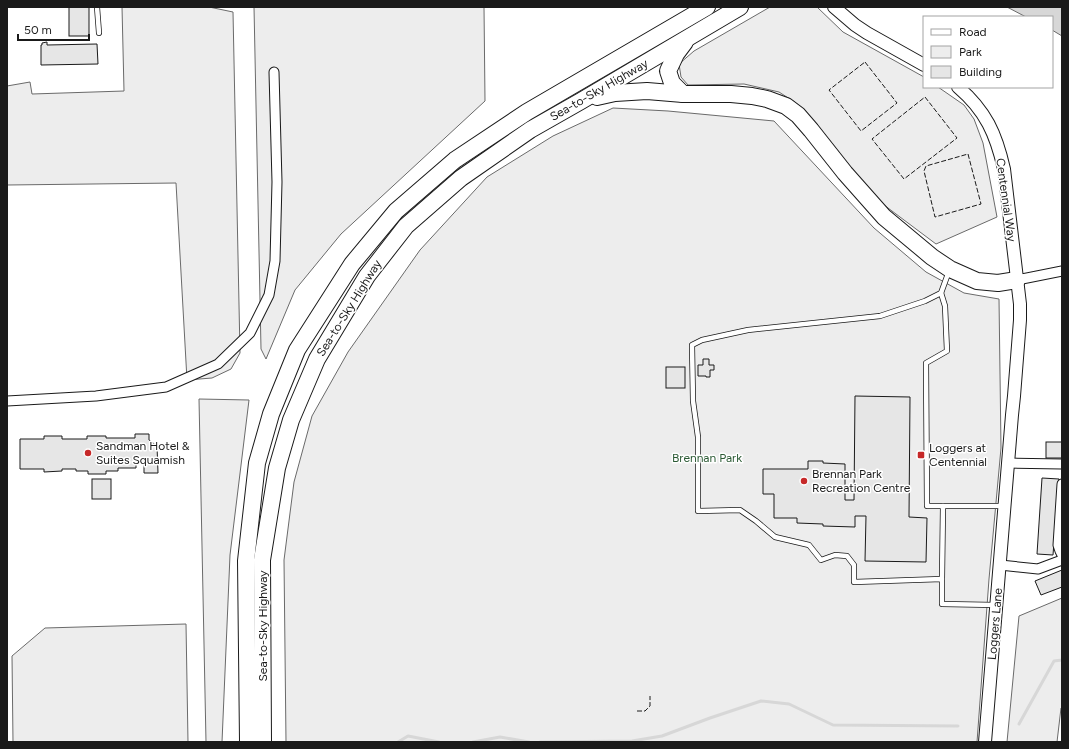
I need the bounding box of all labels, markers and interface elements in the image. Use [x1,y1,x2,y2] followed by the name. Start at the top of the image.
[18,16,89,42] scale bar
[923,16,1053,88] legend
[24,23,52,37] text: 50 m
[959,25,987,39] text: Road
[959,45,982,59] text: Park
[547,56,651,124] street label: Sea-to-Sky Highway
[959,65,1002,79] text: Building
[993,157,1019,243] street label: Centennial Way
[314,257,385,359] street label: Sea-to-Sky Highway
[96,439,190,467] place label: Sandman Hotel & Suites Squamish
[929,441,987,469] place label: Loggers at Centennial
[83,448,93,458] marker: Sandman Hotel & Suites Squamish
[916,450,926,460] marker: Loggers at Centennial
[672,451,742,465] park label: Brennan Park
[812,467,911,495] place label: Brennan Park Recreation Centre
[799,476,809,486] marker: Brennan Park Recreation Centre
[256,570,270,682] street label: Sea-to-Sky Highway
[985,587,1005,661] street label: Loggers Lane

